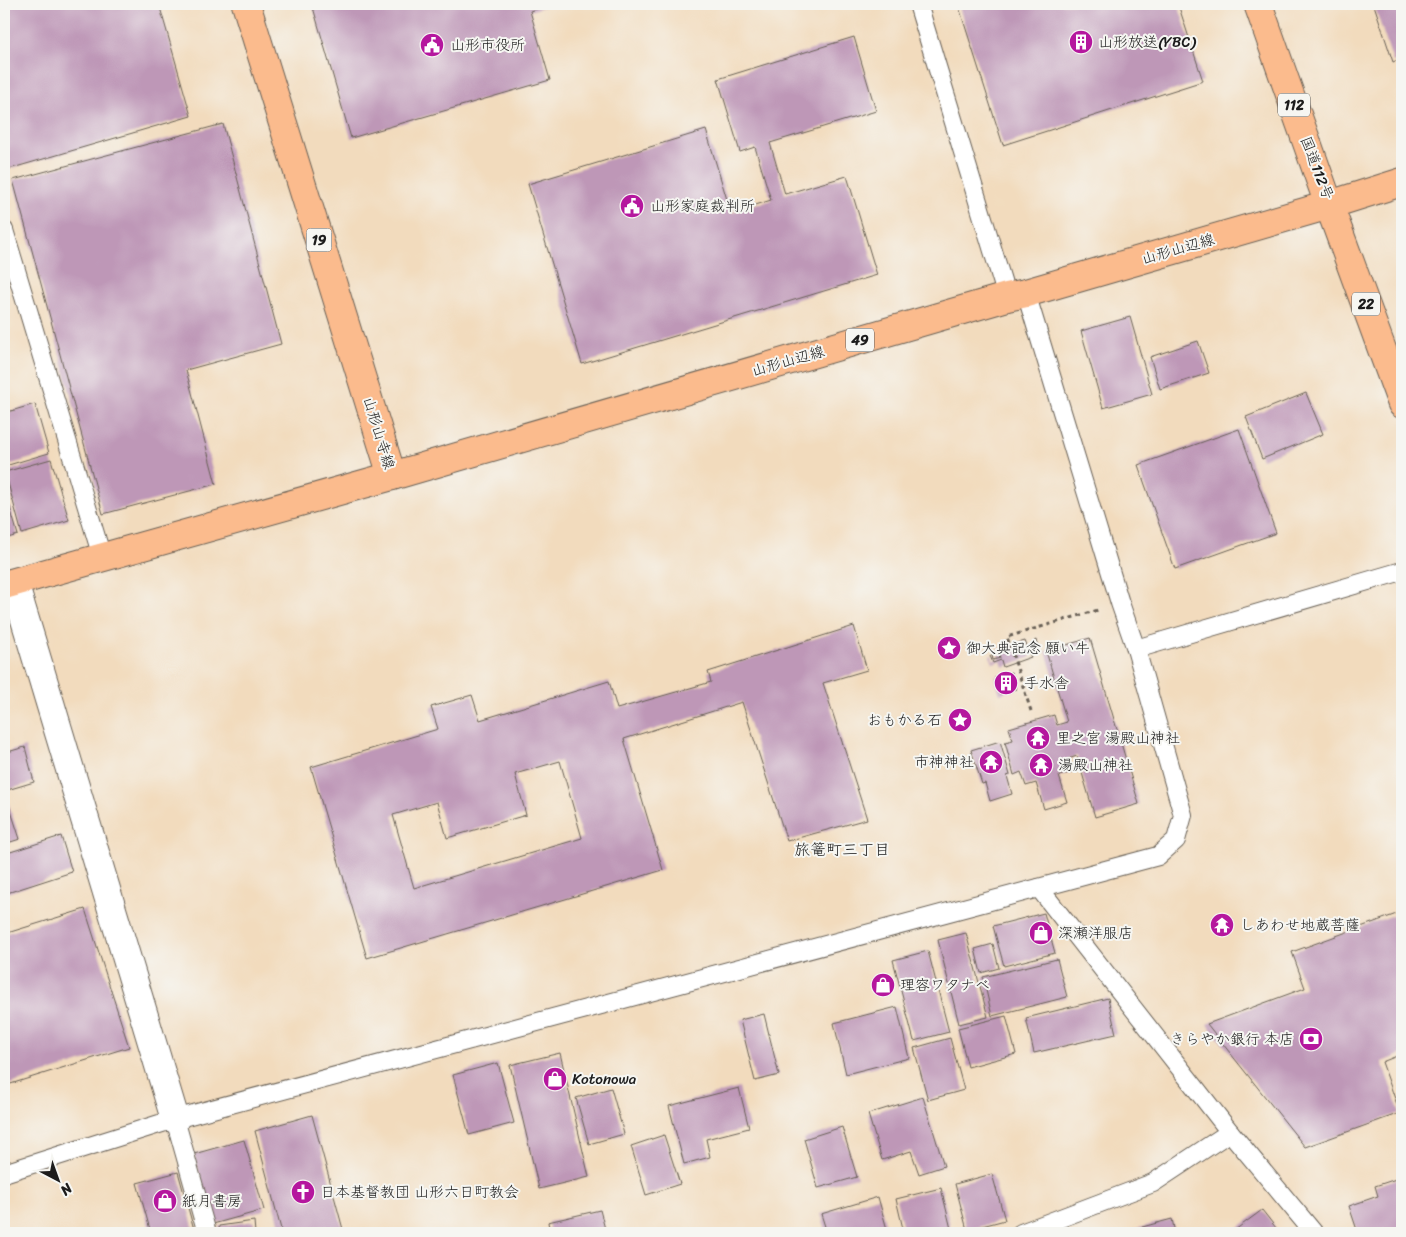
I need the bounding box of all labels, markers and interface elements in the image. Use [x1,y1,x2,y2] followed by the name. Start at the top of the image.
[1068,29,1094,55] building icon: 山形放送(YBC)
[1098,29,1196,55] place label: 山形放送(YBC)
[419,32,445,58] public building icon: 山形市役所
[450,32,525,58] place label: 山形市役所
[1278,94,1310,116] road number: 112
[1293,132,1341,204] street label: 国道112号
[619,193,645,219] public building icon: 山形家庭裁判所
[650,193,755,219] place label: 山形家庭裁判所
[1138,226,1218,272] street label: 山形山辺線
[306,228,332,252] road number: 19
[1352,292,1380,316] road number: 22
[846,328,874,352] road number: 49
[748,338,828,384] street label: 山形山辺線
[356,393,402,473] street label: 山形山寺線
[936,635,962,661] place icon: 御大典記念 願い牛
[966,635,1090,661] place label: 御大典記念 願い牛
[993,670,1019,696] building icon: 手水舎
[1024,670,1069,696] place label: 手水舎
[867,707,942,733] place label: おもかる石
[947,707,973,733] place icon: おもかる石
[1025,725,1051,751] temple icon: 里之宮 湯殿山神社
[1056,725,1180,751] place label: 里之宮 湯殿山神社
[914,749,974,775] place label: 市神神社
[978,749,1004,775] temple icon: 市神神社
[1028,752,1054,778] temple icon: 湯殿山神社
[1058,752,1133,778] place label: 湯殿山神社
[794,835,890,864] district label: 旅篭町三丁目
[1209,912,1235,938] temple icon: しあわせ地蔵菩薩
[1240,912,1360,938] place label: しあわせ地蔵菩薩
[1028,920,1054,946] shop icon: 深瀬洋服店
[1058,920,1133,946] place label: 深瀬洋服店
[870,972,896,998] shop icon: 理容ワタナベ
[900,972,990,998] place label: 理容ワタナベ
[1170,1026,1294,1052] place label: きらやか銀行 本店
[1298,1026,1324,1052] bank icon: きらやか銀行 本店
[542,1066,568,1092] shop icon: Kotonowa
[572,1066,637,1092] place label: Kotonowa
[32,1154,82,1204] north arrow
[54,1176,79,1202] text: N
[290,1179,316,1205] church icon: 日本基督教団 山形六日町教会
[320,1179,519,1205] place label: 日本基督教団 山形六日町教会
[152,1188,178,1214] shop icon: 紙月書房
[182,1188,242,1214] place label: 紙月書房

